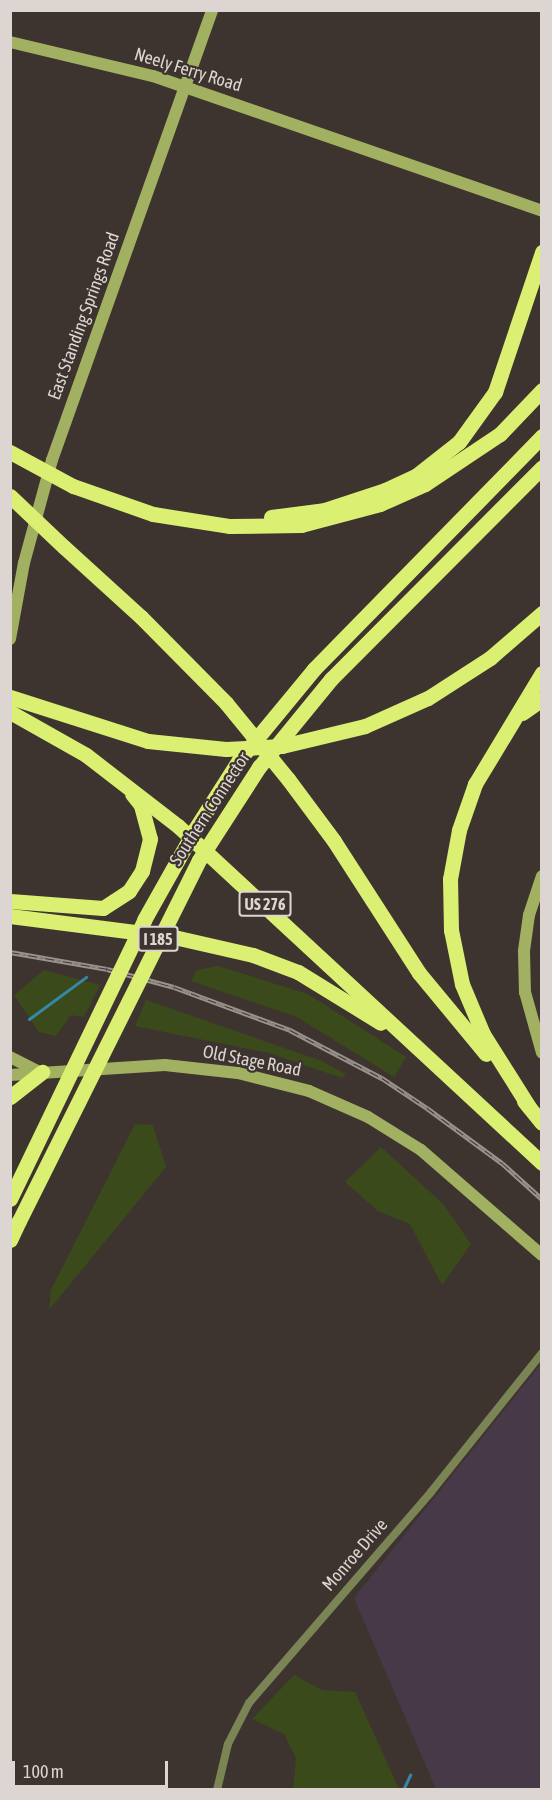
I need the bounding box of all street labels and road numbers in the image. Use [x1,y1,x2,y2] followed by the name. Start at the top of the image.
[132,43,244,97] street label: Neely Ferry Road
[44,229,124,403] street label: East Standing Springs Road
[165,748,255,870] street label: Southern Connector
[238,891,292,917] road number: US 276
[137,926,179,952] road number: I 185
[201,1041,303,1081] street label: Old Stage Road
[318,1514,392,1596] street label: Monroe Drive

